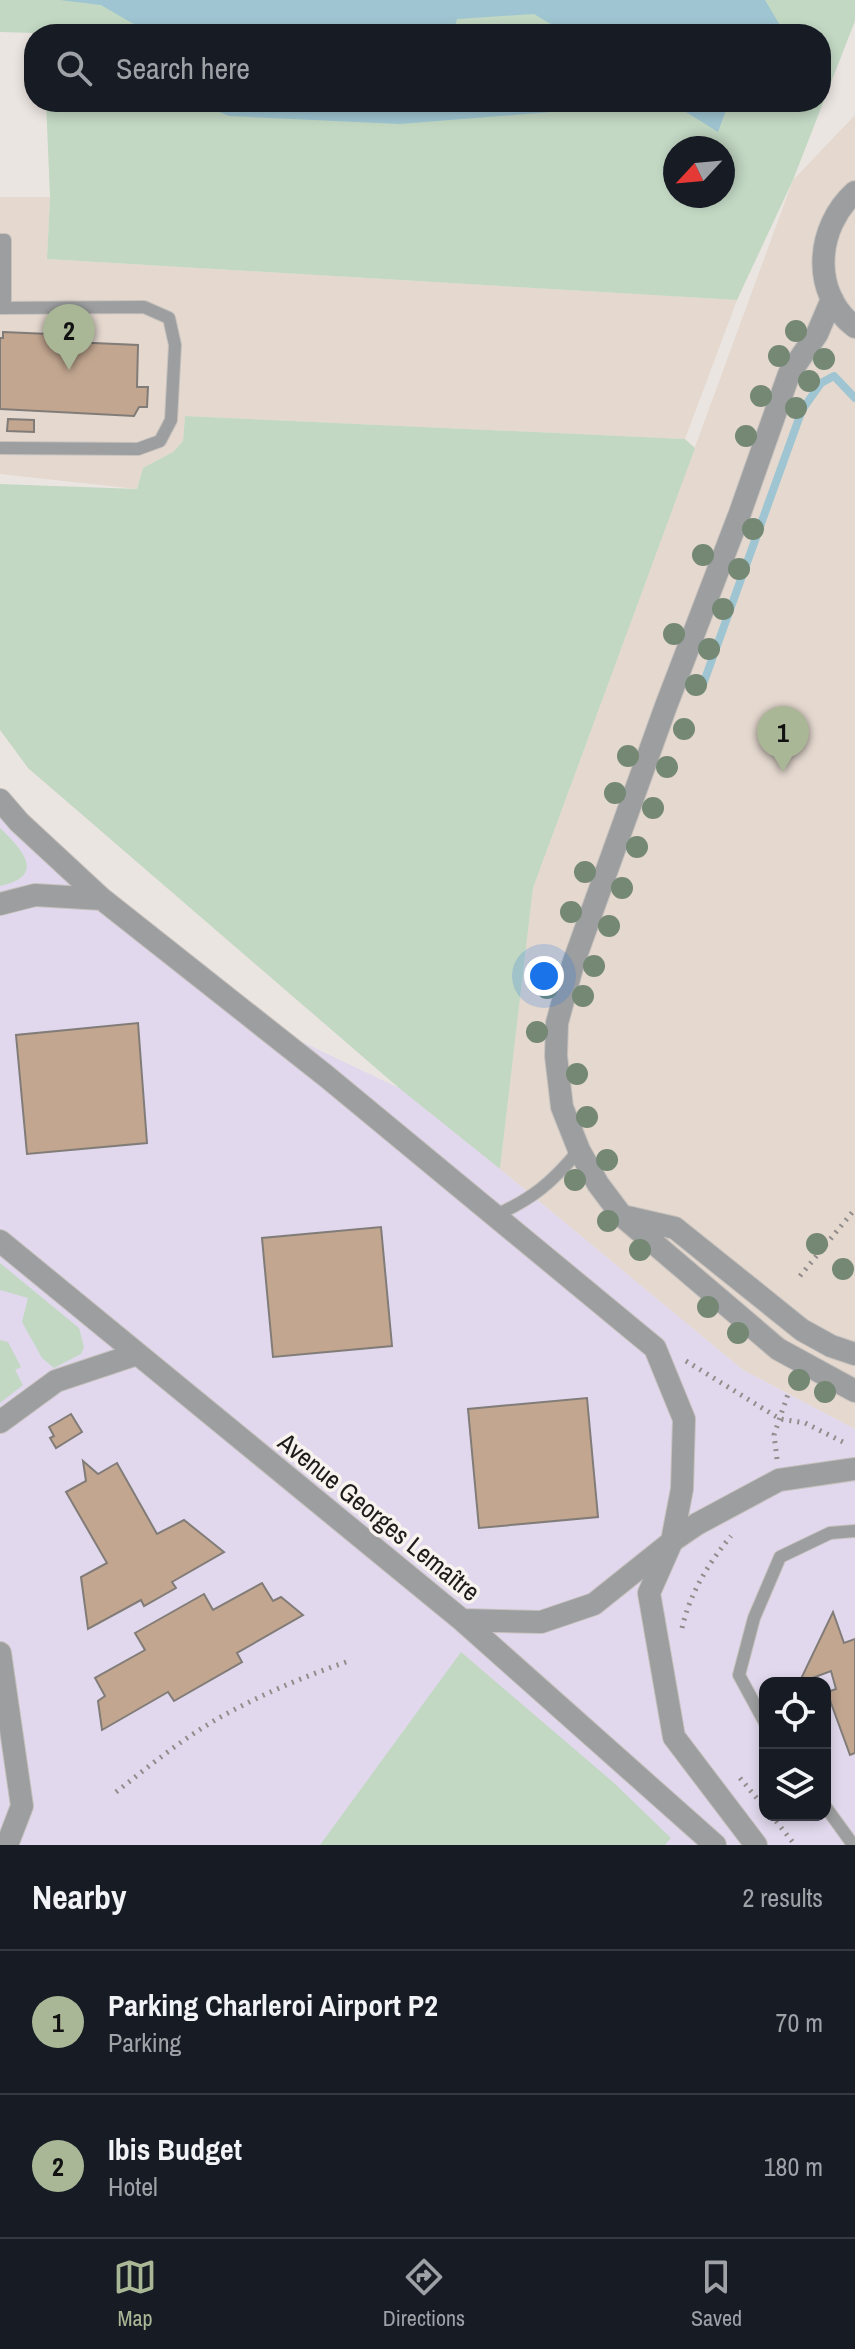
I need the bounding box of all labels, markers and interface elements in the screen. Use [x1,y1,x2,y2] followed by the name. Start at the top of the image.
[24,24,831,112] search box
[52,46,96,90] icon: search
[116,48,250,88] text: Search here
[663,136,735,208] north arrow
[43,304,95,370] pin: 2
[757,706,809,772] pin: 1
[524,956,564,996] your location
[270,1424,487,1609] street label: Avenue Georges Lemaître
[759,1677,831,1821] map controls
[759,1677,831,1749] button: locate
[759,1749,831,1821] button: layers
[32,1874,127,1920] text: Nearby
[742,1880,823,1915] text: 2 results
[108,1985,438,2025] text: Parking Charleroi Airport P2
[52,2005,64,2040] text: 1
[776,2005,823,2040] text: 70 m
[108,2025,181,2060] text: Parking
[108,2129,242,2169] text: Ibis Budget
[52,2149,64,2184] text: 2
[764,2149,823,2184] text: 180 m
[108,2169,158,2204] text: Hotel
[113,2255,157,2333] tab: Map
[383,2255,465,2333] tab: Directions
[691,2255,742,2333] tab: Saved

